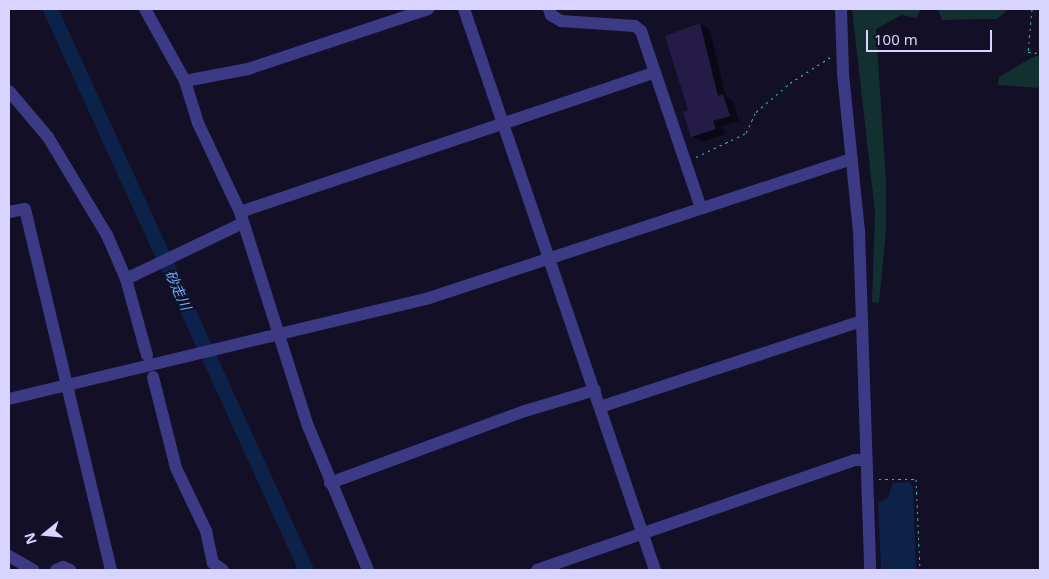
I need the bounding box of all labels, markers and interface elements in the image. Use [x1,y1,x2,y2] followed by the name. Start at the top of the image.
[869,20,995,52] scale bar
[874,29,918,49] text: 100 m
[162,267,194,313] water label: 砂走川
[20,509,70,559] north arrow
[19,530,41,547] text: N

